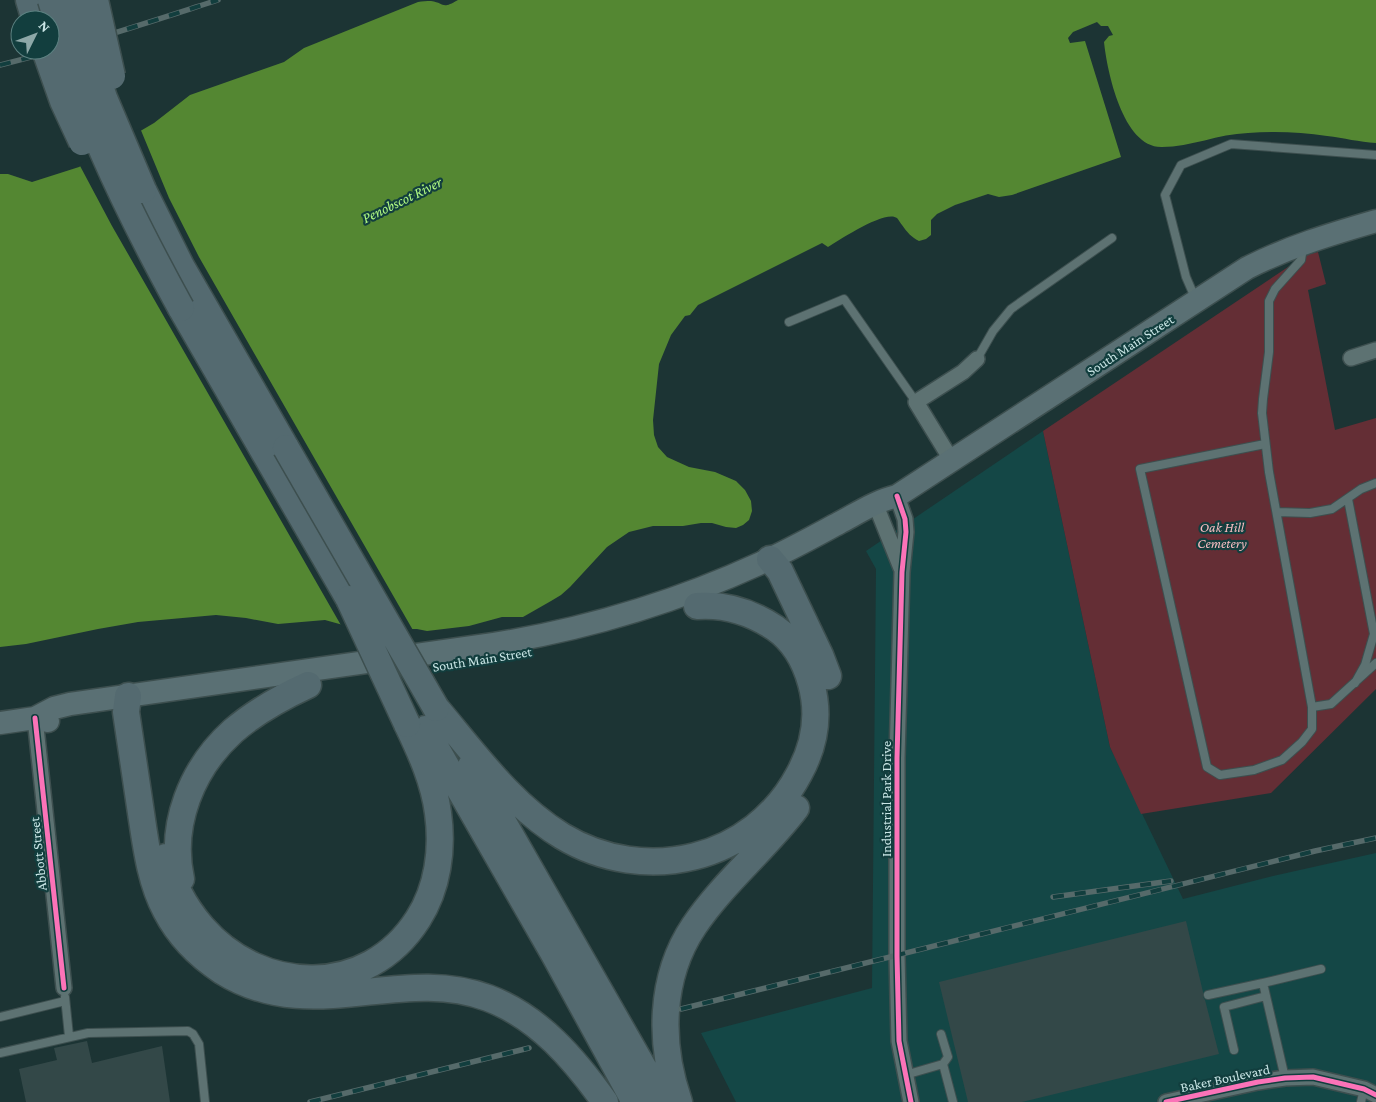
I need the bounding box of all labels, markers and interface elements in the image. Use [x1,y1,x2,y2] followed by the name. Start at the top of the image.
[10,10,60,60] north arrow
[36,17,54,36] text: N
[360,174,445,226] water label: Penobscot River
[1084,311,1177,379] street label: South Main Street
[1197,519,1247,551] park label: Oak Hill Cemetery
[431,643,533,675] street label: South Main Street
[878,741,894,857] street label: Industrial Park Drive
[26,816,50,892] street label: Abbott Street
[1179,1061,1272,1095] street label: Baker Boulevard

